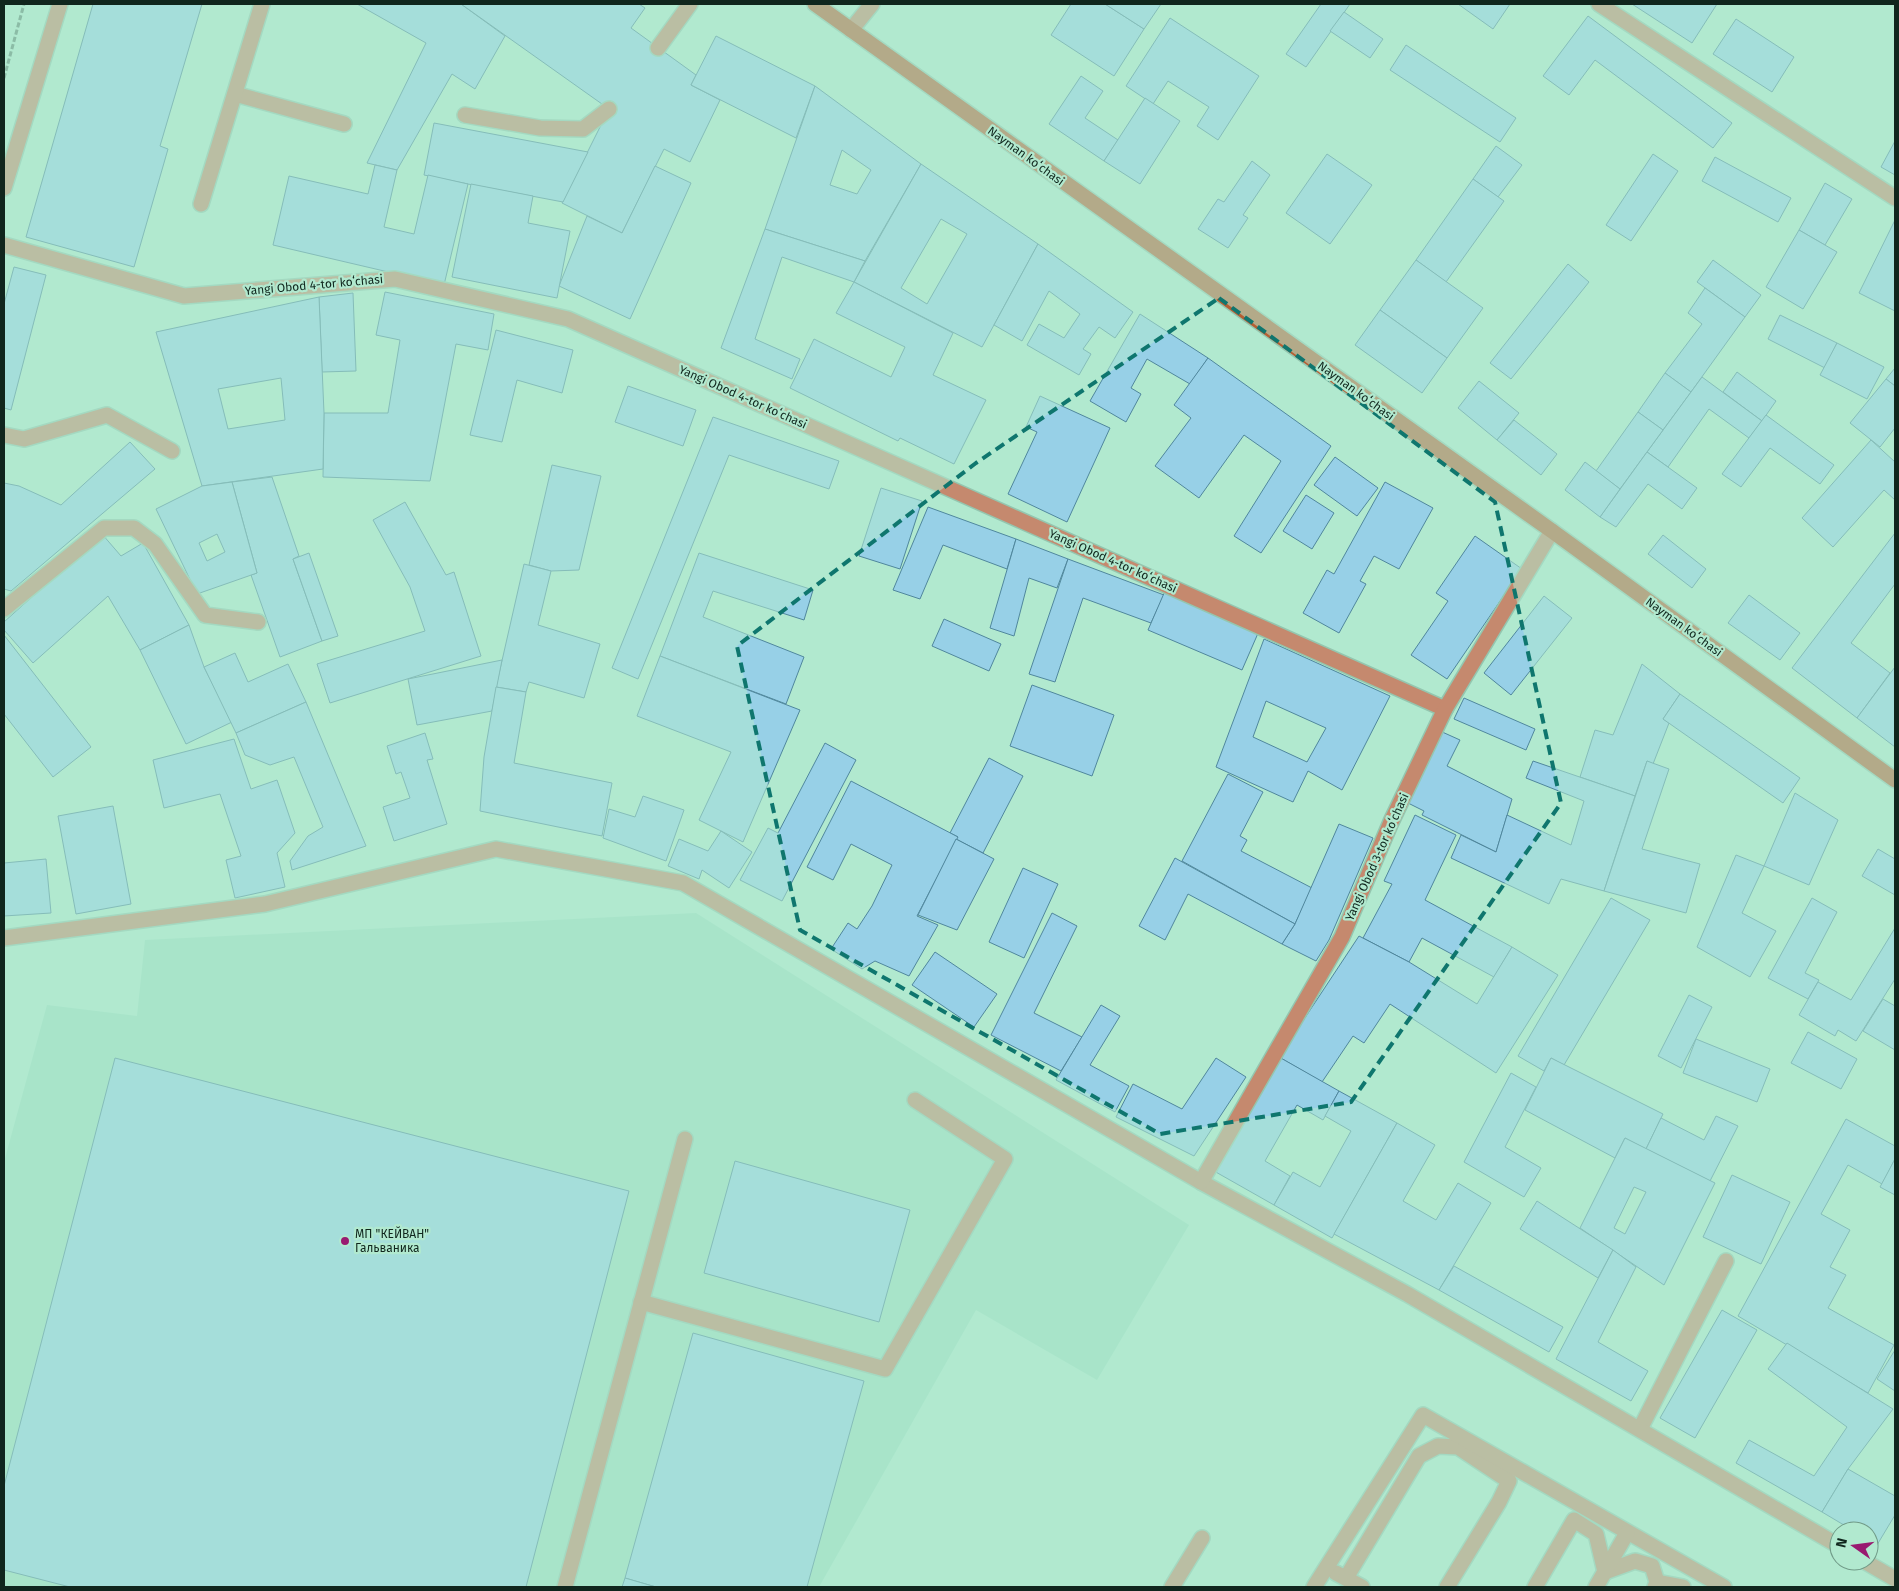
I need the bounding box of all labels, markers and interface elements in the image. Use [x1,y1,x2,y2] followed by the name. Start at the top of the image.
[985,123,1068,188] street label: Nayman koʻchasi
[244,271,384,298] street label: Yangi Obod 4-tor koʻchasi
[1315,358,1398,423] street label: Nayman koʻchasi
[677,362,810,432] street label: Yangi Obod 4-tor koʻchasi
[1047,526,1180,596] street label: Yangi Obod 4-tor koʻchasi
[1643,594,1726,659] street label: Nayman koʻchasi
[1342,791,1412,923] street label: Yangi Obod 3-tor koʻchasi
[355,1226,429,1255] place label: МП "КЕЙВАН" Гальваника
[339,1235,351,1247] marker: МП "КЕЙВАН" Гальваника
[1829,1521,1879,1571] north arrow
[1832,1536,1851,1550] text: N

